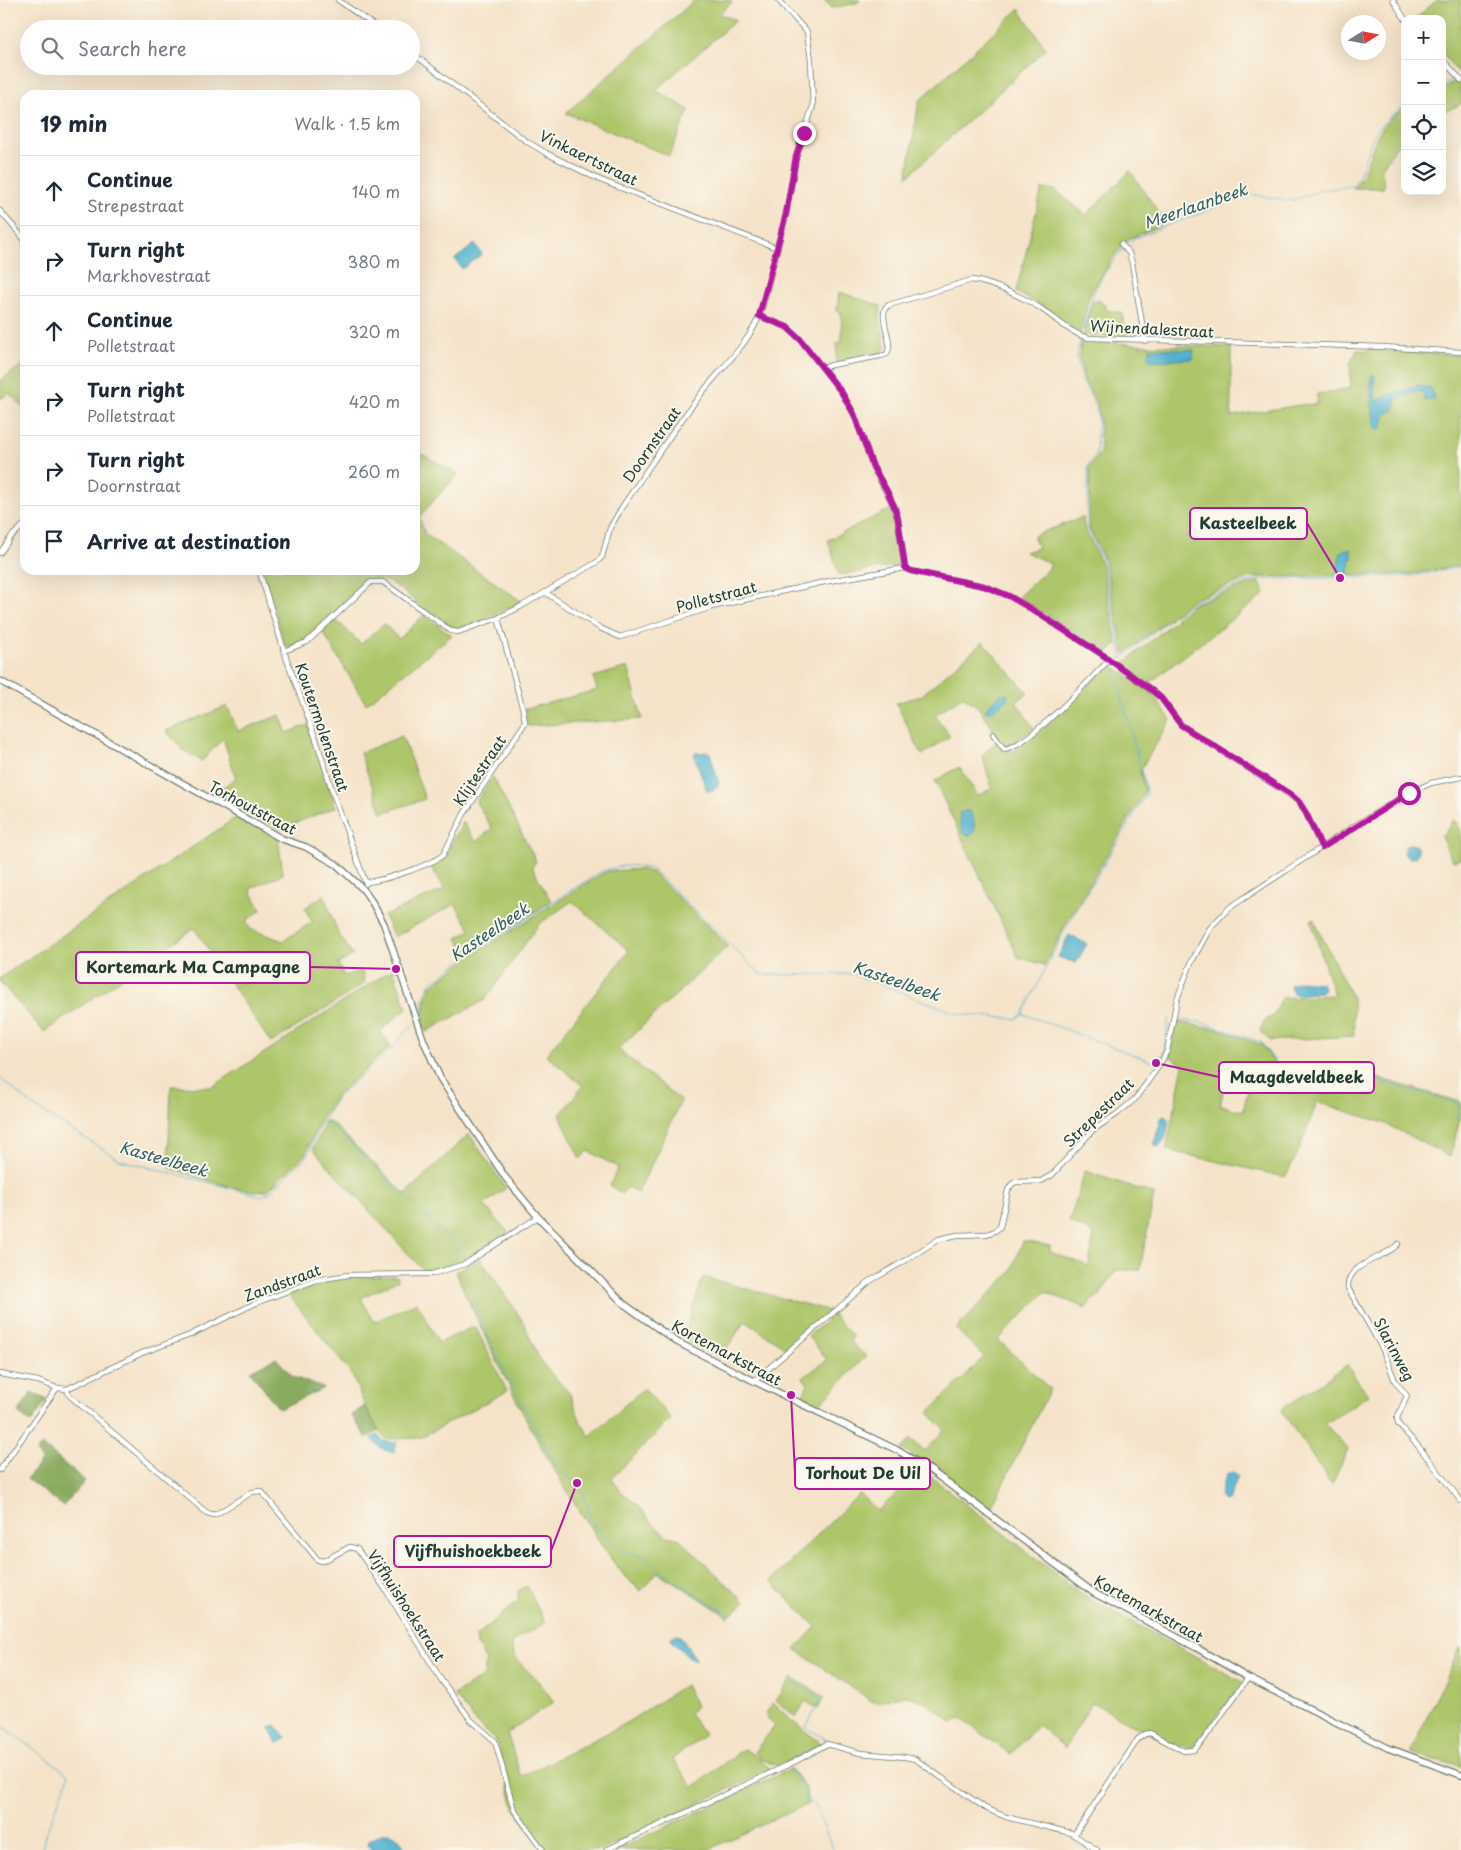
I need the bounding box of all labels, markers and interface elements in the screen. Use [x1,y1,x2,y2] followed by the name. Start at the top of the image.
[1341,15,1386,60] north arrow
[1401,15,1446,195] map controls
[1401,15,1446,60] button: +
[20,20,420,75] search box
[38,34,66,62] icon: search
[78,34,187,62] text: Search here
[1401,60,1446,105] button: −
[1401,105,1446,150] button: locate
[40,107,107,139] text: 19 min
[295,111,400,135] text: Walk · 1.5 km
[793,122,816,145] route end
[536,123,642,191] street label: Vinkaertstraat
[1401,150,1446,195] button: layers
[87,165,173,193] text: Continue
[1140,176,1251,234] water label: Meerlaanbeek
[40,177,68,205] icon: ahead
[352,179,400,203] text: 140 m
[87,193,184,217] text: Strepestraat
[87,235,185,263] text: Turn right
[40,247,68,275] icon: right
[348,249,400,273] text: 380 m
[87,263,211,287] text: Markhovestraat
[87,305,173,333] text: Continue
[1089,313,1215,343] street label: Wijnendalestraat
[40,317,68,345] icon: ahead
[349,319,400,343] text: 320 m
[87,333,175,357] text: Polletstraat
[87,375,185,403] text: Turn right
[40,387,68,415] icon: right
[349,389,400,413] text: 420 m
[616,401,686,487] street label: Doornstraat
[87,403,175,427] text: Polletstraat
[87,445,185,473] text: Turn right
[40,457,68,485] icon: right
[348,459,400,483] text: 260 m
[87,473,181,497] text: Doornstraat
[1190,508,1307,539] callout: Kasteelbeek
[1199,510,1297,534] text: Kasteelbeek
[40,527,68,555] icon: arrive
[87,527,291,555] text: Arrive at destination
[673,574,759,618] street label: Polletstraat
[290,659,356,795] street label: Koutermolenstraat
[447,730,511,810] street label: Klijtestraat
[205,774,301,840] street label: Torhoutstraat
[1398,782,1421,805] route start
[445,895,534,966] water label: Kasteelbeek
[76,952,310,983] callout: Kortemark Ma Campagne
[86,954,300,978] text: Kortemark Ma Campagne
[850,954,945,1007] water label: Kasteelbeek
[1219,1062,1374,1093] callout: Maagdeveldbeek
[1230,1064,1365,1088] text: Maagdeveldbeek
[1057,1072,1139,1152] street label: Strepestraat
[117,1134,212,1182] water label: Kasteelbeek
[240,1257,324,1307] street label: Zandstraat
[668,1313,786,1391] street label: Kortemarkstraat
[1369,1313,1421,1385] street label: Slarinweg
[795,1458,930,1489] callout: Torhout De Uil
[805,1460,921,1484] text: Torhout De Uil
[394,1536,551,1567] callout: Vijfhuishoekbeek
[405,1538,542,1562] text: Vijfhuishoekbeek
[362,1545,452,1666] street label: Vijfhuishoekstraat
[1090,1568,1208,1648] street label: Kortemarkstraat

